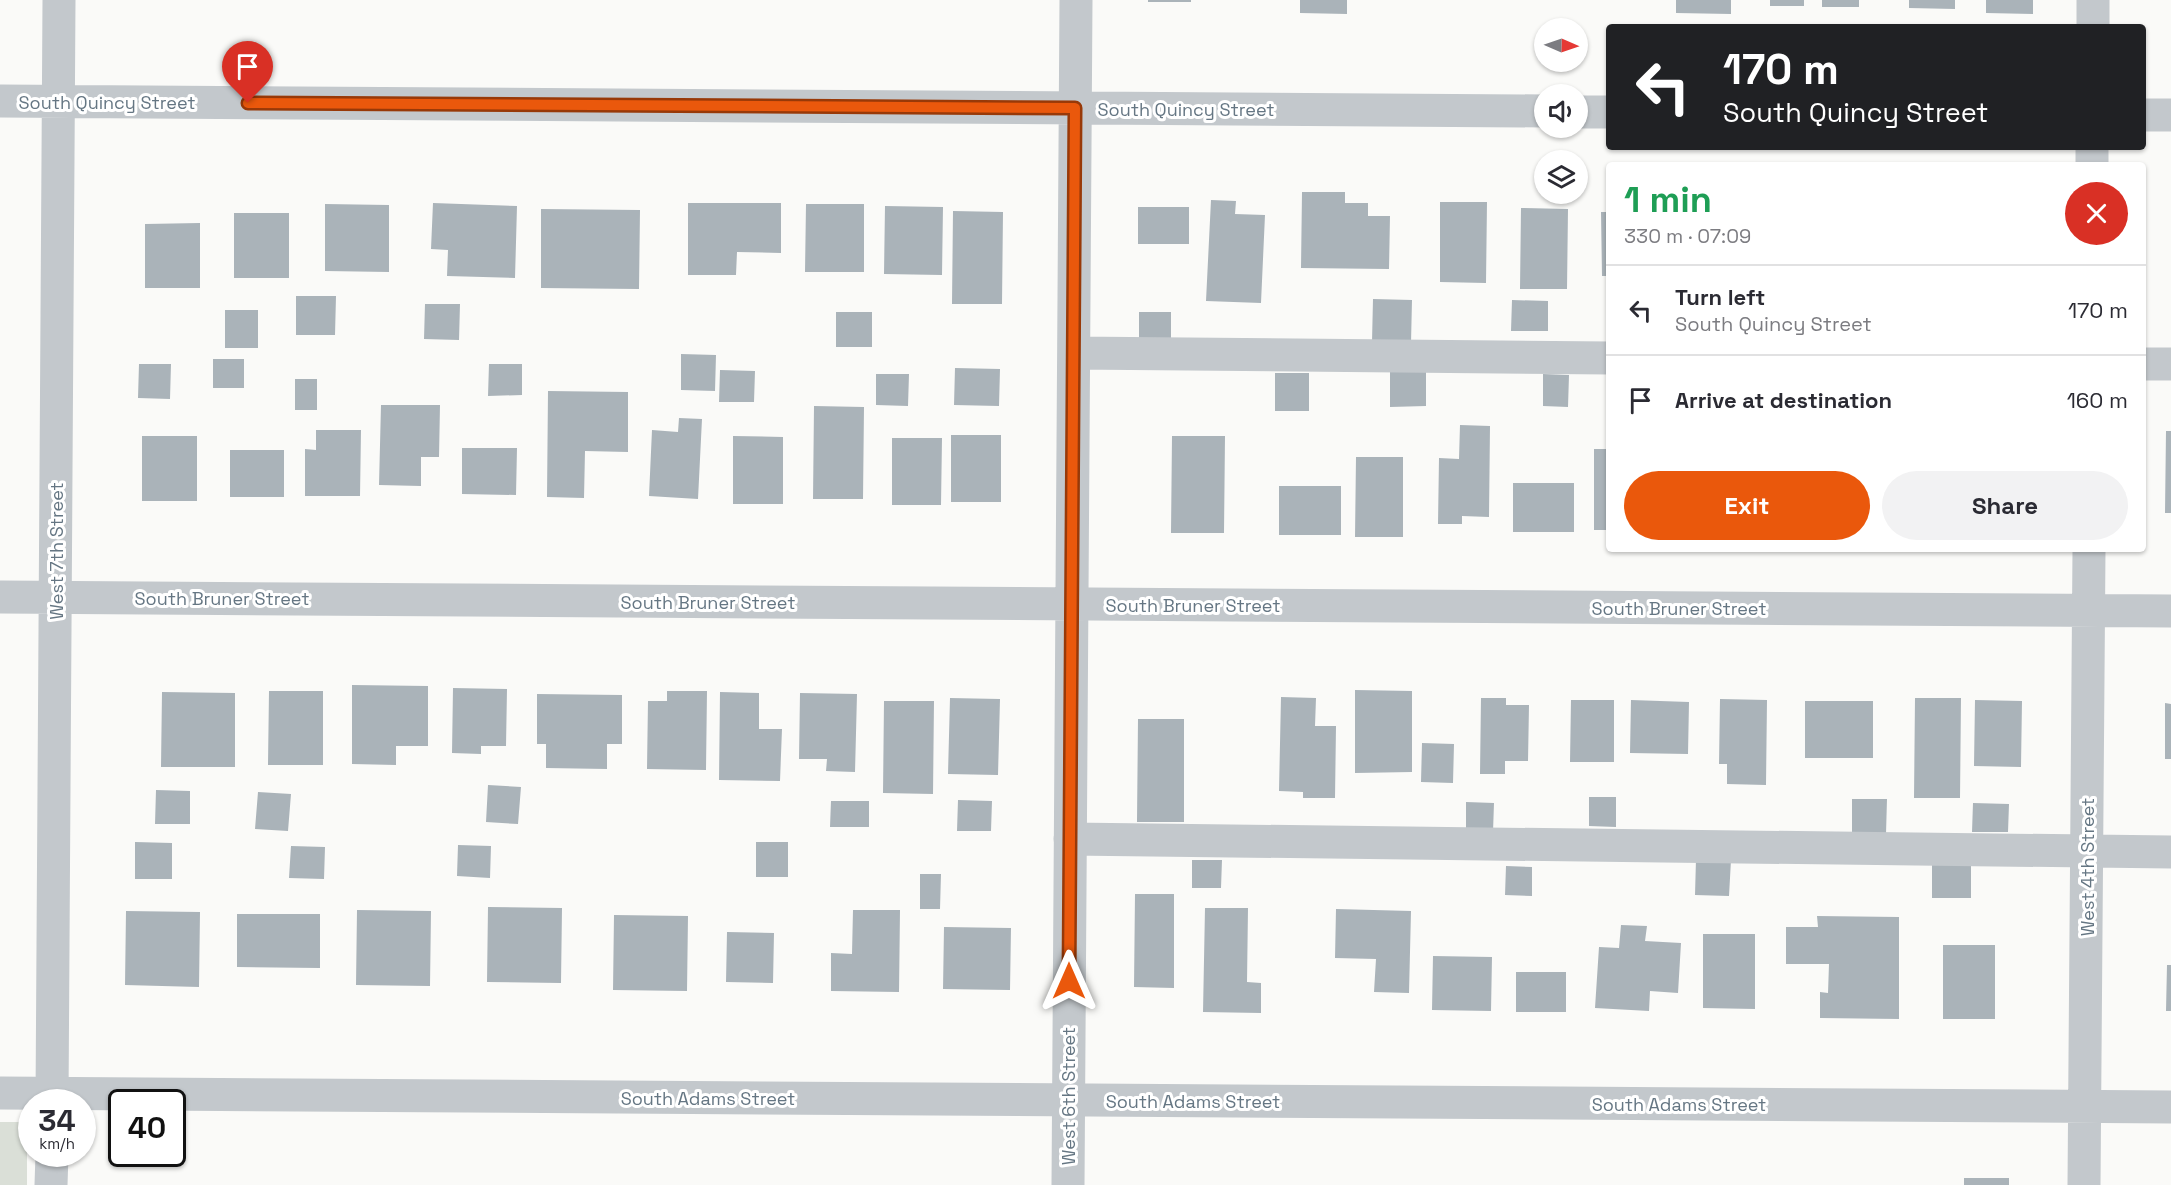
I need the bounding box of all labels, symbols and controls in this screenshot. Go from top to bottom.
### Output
north arrow [1534,18,1588,72]
map controls [1534,18,1588,204]
pin [222,41,273,103]
text: 170 m [1723,43,1839,96]
icon: left [1624,48,1702,126]
icon: arrive [231,50,264,83]
button: sound [1534,84,1588,138]
street label: South Quincy Street [18,91,196,114]
text: South Quincy Street [1723,95,1989,130]
street label: South Quincy Street [1097,98,1275,121]
button: layers [1534,150,1588,204]
text: 1 min [1624,177,1712,223]
button: close [2065,182,2128,245]
text: 330 m · 07:09 [1624,223,1751,249]
text: Turn left [1675,283,1765,311]
icon: left [1624,294,1657,327]
text: 170 m [2068,296,2128,324]
text: South Quincy Street [1675,311,1872,337]
icon: arrive [1624,384,1657,417]
text: Arrive at destination [1675,386,1892,414]
text: 160 m [2067,386,2128,414]
button: Exit [1624,471,1870,540]
button: Share [1882,471,2128,540]
street label: West 7th Street [45,482,68,620]
street label: South Bruner Street [135,587,309,610]
street label: South Bruner Street [621,591,795,614]
street label: South Bruner Street [1106,594,1280,617]
street label: South Bruner Street [1592,597,1766,620]
street label: West 4th Street [2076,798,2099,936]
position arrow [1037,949,1101,1013]
street label: West 6th Street [1057,1027,1080,1165]
street label: South Adams Street [621,1087,795,1110]
speed limit sign: 40 [108,1089,186,1167]
street label: South Adams Street [1106,1090,1280,1113]
street label: South Adams Street [1592,1093,1766,1116]
text: 34 [38,1101,76,1140]
text: km/h [39,1134,75,1153]

